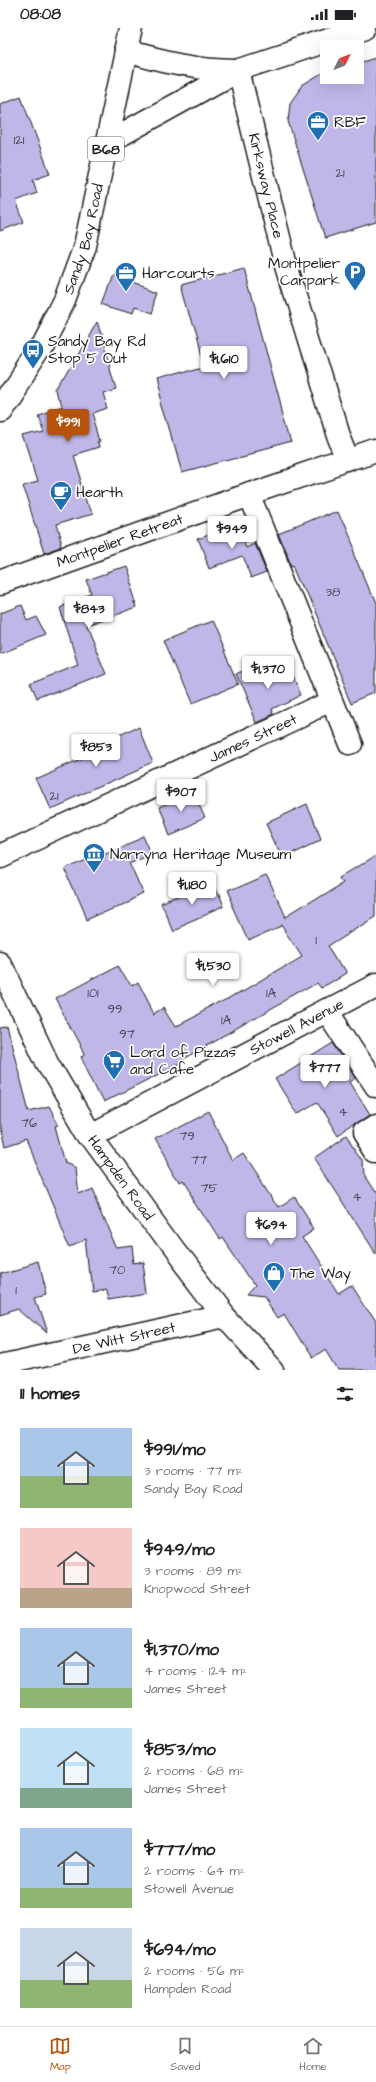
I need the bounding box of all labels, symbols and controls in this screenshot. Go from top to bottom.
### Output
text: 08:08 [20,4,61,25]
north arrow [320,40,364,84]
map controls [320,40,364,84]
office icon: RBF [305,109,331,142]
place label: RBF [334,112,366,133]
house number: 121 [14,131,25,149]
street label: Kirksway Place [243,131,289,240]
road number: B68 [88,137,124,161]
house number: 21 [335,164,345,182]
street label: Sandy Bay Road [58,182,109,297]
place label: Montpelier Carpark [268,253,340,291]
parking icon: Montpelier Carpark [342,259,368,292]
office icon: Harcourts [113,260,139,293]
place label: Harcourts [142,263,215,284]
place label: Sandy Bay Rd Stop 5 Out [48,331,146,369]
bus stop icon: Sandy Bay Rd Stop 5 Out [20,337,46,370]
pin: $1,610 [191,346,257,380]
text: $1,610 [209,350,239,368]
pin: $991 [44,409,92,443]
text: $991 [56,413,80,431]
cafe icon: Hearth [48,479,74,512]
place label: Hearth [76,482,123,503]
street label: Montpelier Retreat [54,508,186,573]
pin: $949 [208,516,256,550]
text: $949 [217,520,247,538]
house number: 38 [325,583,341,601]
pin: $843 [65,596,113,630]
text: $843 [73,600,105,618]
pin: $1,370 [235,656,301,690]
text: $1,370 [251,660,285,678]
street label: James Street [205,709,301,768]
pin: $853 [72,734,120,768]
text: $853 [80,738,112,756]
pin: $907 [157,779,205,813]
text: $907 [166,783,196,801]
house number: 21 [49,787,59,805]
museum icon: Narryna Heritage Museum [81,841,107,874]
place label: Narryna Heritage Museum [110,844,292,866]
pin: $1,180 [159,872,225,906]
text: $1,180 [177,876,207,894]
house number: 1 [315,931,317,949]
pin: $1,530 [180,953,246,987]
text: $1,530 [195,957,231,975]
house number: 101 [87,984,99,1002]
house number: 1A [266,984,277,1002]
street label: Stowell Avenue [246,994,347,1061]
house number: 99 [108,1000,122,1018]
house number: 1A [221,1011,232,1029]
house number: 97 [119,1025,135,1043]
place label: Lord of Pizzas and Cafe [130,1042,236,1080]
supermarket icon: Lord of Pizzas and Cafe [101,1048,127,1081]
pin: $777 [301,1055,349,1089]
text: $777 [309,1059,341,1077]
house number: 4 [339,1103,348,1121]
house number: 76 [21,1114,37,1132]
house number: 79 [179,1127,195,1145]
street label: Hampden Road [83,1131,159,1225]
house number: 77 [191,1151,207,1169]
house number: 75 [200,1179,218,1197]
house number: 4 [353,1188,362,1206]
pin: $694 [247,1212,295,1246]
text: $694 [255,1216,287,1234]
shop icon: The Way [261,1260,287,1293]
house number: 70 [109,1261,125,1279]
place label: The Way [290,1263,351,1285]
house number: 1 [15,1281,17,1299]
street label: De Witt Street [71,1317,178,1360]
text: 11 homes [20,1382,80,1406]
icon: filters [334,1383,356,1405]
text: $991/mo [144,1438,206,1462]
icon: home [52,1444,100,1492]
text: 3 rooms · 77 m² [144,1462,243,1480]
text: Sandy Bay Road [144,1480,243,1498]
text: $949/mo [144,1538,215,1562]
icon: home [52,1544,100,1592]
text: 3 rooms · 89 m² [144,1562,243,1580]
text: Knopwood Street [144,1580,250,1598]
text: $1,370/mo [144,1638,219,1662]
icon: home [52,1644,100,1692]
text: 4 rooms · 124 m² [144,1662,247,1680]
text: James Street [144,1680,226,1698]
text: $853/mo [144,1738,216,1762]
icon: home [52,1744,100,1792]
text: 2 rooms · 68 m² [144,1762,244,1780]
text: James Street [144,1780,226,1798]
text: $777/mo [144,1838,215,1862]
icon: home [52,1844,100,1892]
text: 2 rooms · 64 m² [144,1862,245,1880]
text: Stowell Avenue [144,1880,234,1898]
text: $694/mo [144,1938,216,1962]
icon: home [52,1944,100,1992]
text: 2 rooms · 56 m² [144,1962,245,1980]
text: Hampden Road [144,1980,231,1998]
tab: Map [49,2035,71,2074]
tab: Saved [170,2035,200,2074]
tab: Home [299,2035,327,2074]

